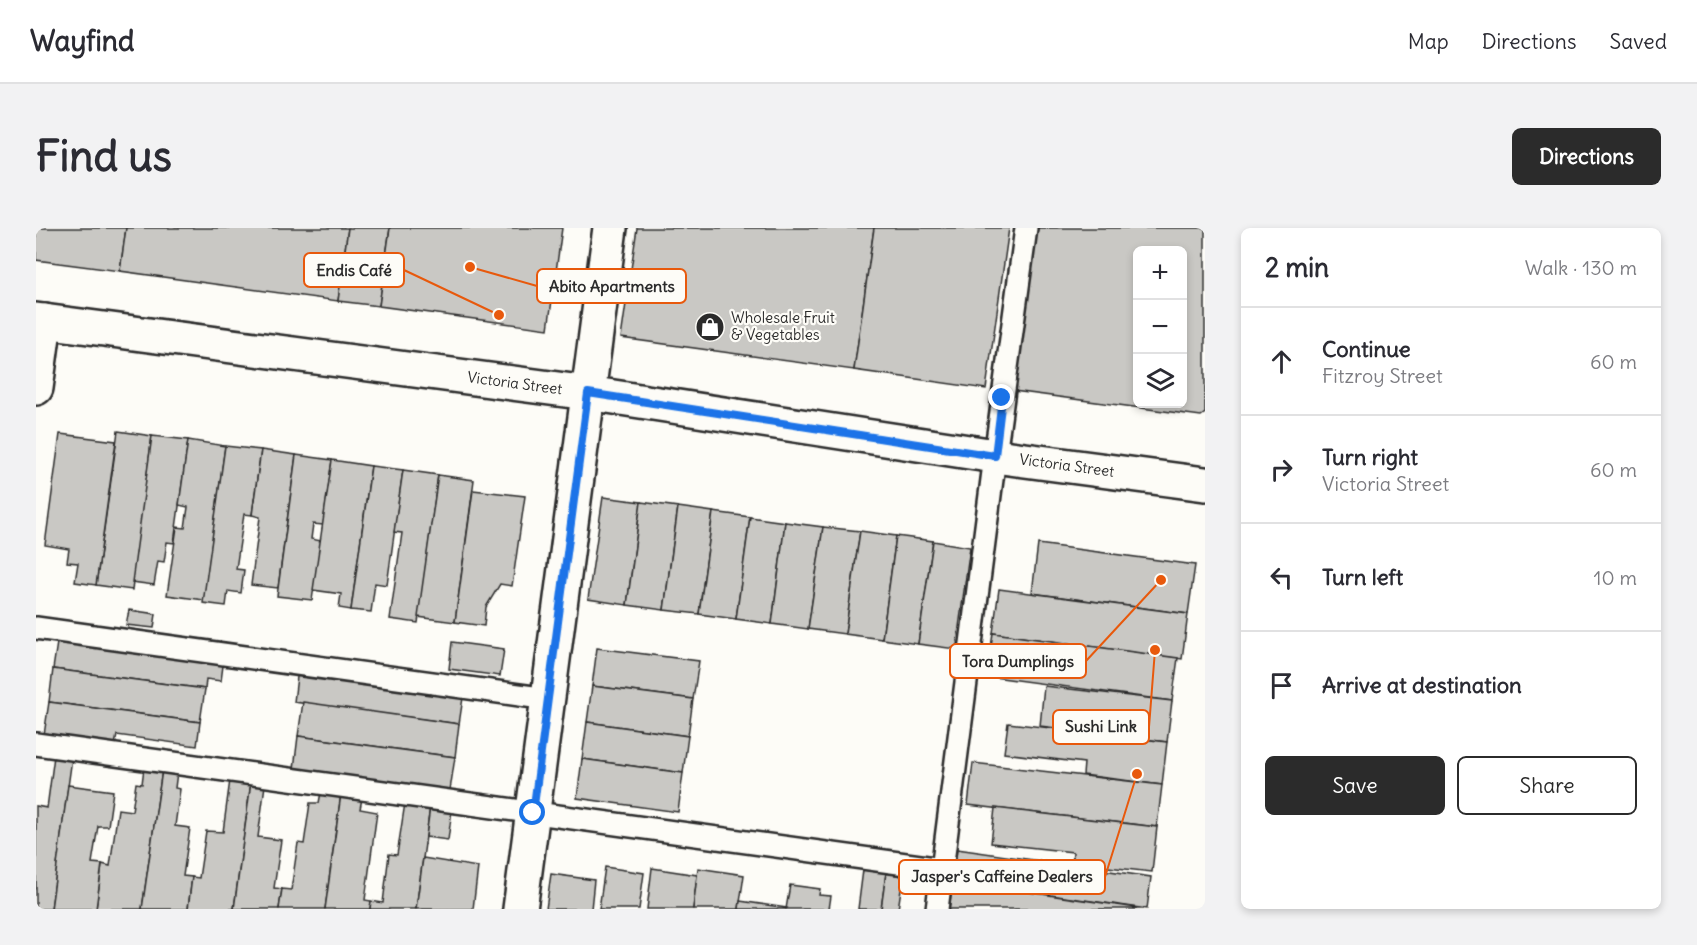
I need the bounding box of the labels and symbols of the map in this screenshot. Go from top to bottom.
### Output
callout: Endis Café [304,253,404,287]
text: Endis Café [316,260,392,280]
callout: Abito Apartments [537,269,686,303]
text: Abito Apartments [549,276,675,297]
place label: Wholesale Fruit & Vegetables [731,308,835,344]
shop icon: Wholesale Fruit & Vegetables [694,311,726,343]
street label: Victoria Street [466,367,564,399]
route end [988,384,1014,410]
street label: Victoria Street [1018,449,1115,481]
callout: Tora Dumplings [950,644,1086,678]
text: Tora Dumplings [962,651,1074,672]
callout: Sushi Link [1053,710,1149,744]
text: Sushi Link [1065,716,1137,736]
route start [519,799,545,825]
callout: Jasper's Caffeine Dealers [899,860,1105,894]
text: Jasper's Caffeine Dealers [911,866,1093,887]

